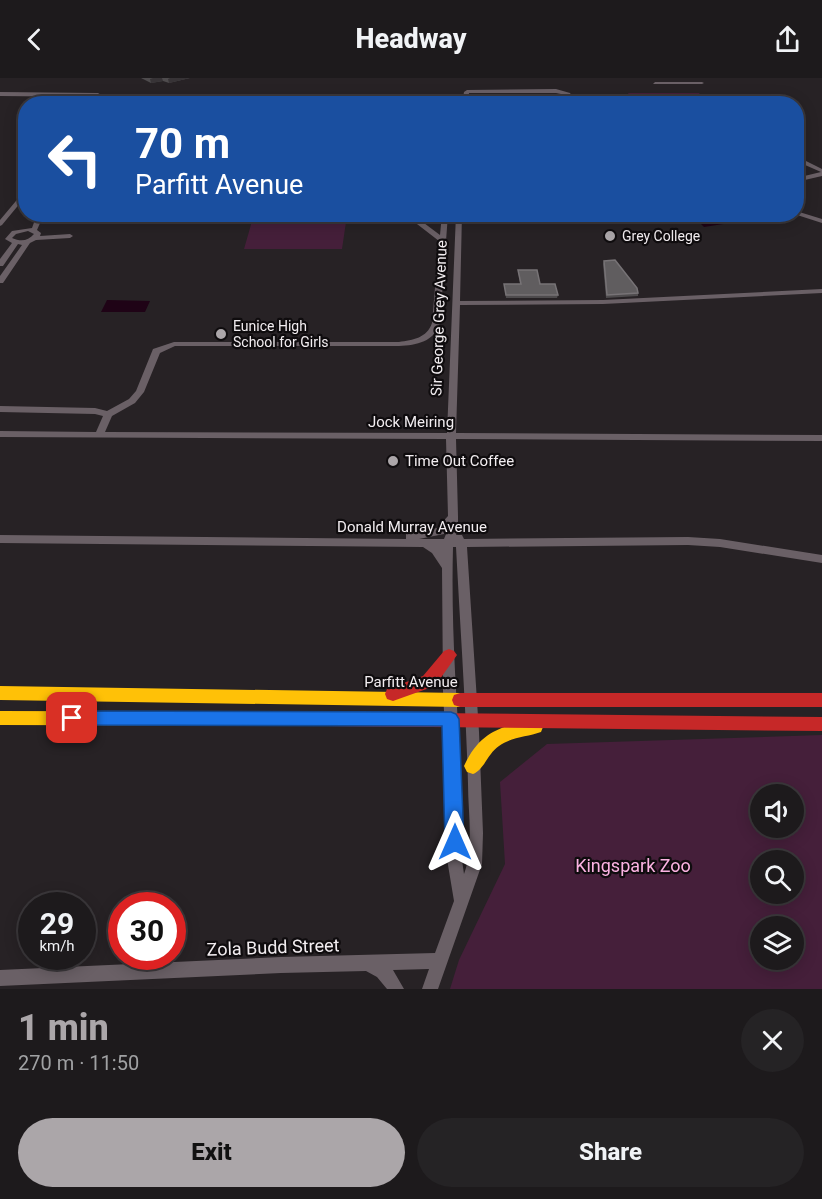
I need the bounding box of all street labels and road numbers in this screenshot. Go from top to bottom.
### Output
street label: Sir George Grey Avenue [427,240,451,396]
street label: Jock Meiring [368,413,454,431]
street label: Donald Murray Avenue [337,518,487,536]
street label: Parfitt Avenue [364,673,458,691]
street label: Zola Budd Street [206,934,340,960]

